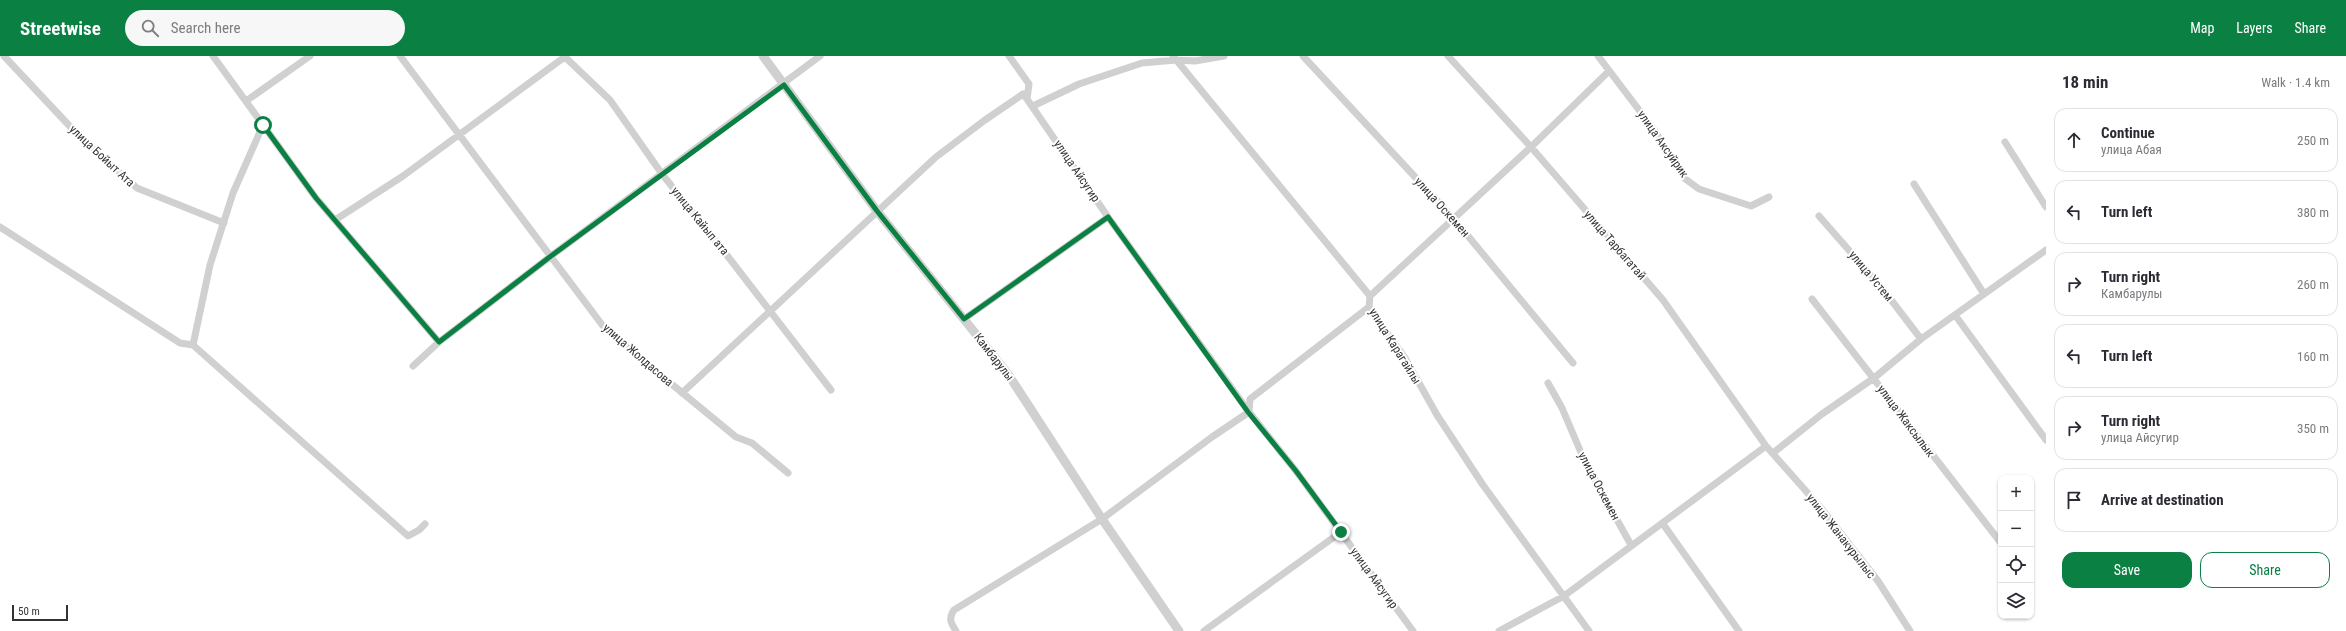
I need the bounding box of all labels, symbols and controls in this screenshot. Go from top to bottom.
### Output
search box [125,10,405,46]
text: Streetwise [20,17,101,40]
icon: search [139,17,161,39]
text: Search here [171,19,241,37]
text: Map [2190,20,2214,36]
text: Layers [2236,20,2273,36]
text: Share [2295,20,2326,36]
text: 18 min [2062,72,2108,92]
text: Walk · 1.4 km [2261,75,2330,90]
street label: улица Аксуйрик [1635,108,1691,180]
route start [254,116,272,134]
street label: улица Бойыт Ата [67,122,138,190]
text: Continue [2101,124,2155,142]
icon: ahead [2063,129,2085,151]
text: 250 m [2297,133,2329,148]
street label: улица Айсугир [1051,137,1103,205]
text: улица Абая [2101,142,2162,157]
street label: улица Оскемен [1412,174,1472,240]
street label: улица Кайып ата [668,184,732,258]
icon: left [2063,201,2085,223]
text: Turn left [2101,203,2152,221]
text: 380 m [2297,205,2329,220]
street label: улица Тарбагатай [1581,207,1649,283]
street label: улица Устем [1846,248,1896,304]
text: Turn right [2101,268,2160,286]
icon: right [2063,273,2085,295]
text: 260 m [2297,277,2329,292]
text: Камбарулы [2101,286,2162,301]
street label: улица Карагайлы [1366,306,1424,386]
street label: улица Жолдасова [600,321,676,390]
street label: Камбарулы [971,330,1017,384]
icon: left [2063,345,2085,367]
text: Turn left [2101,347,2152,365]
text: 160 m [2297,349,2329,364]
street label: улица Жаксылык [1874,382,1938,460]
text: Turn right [2101,412,2160,430]
icon: right [2063,417,2085,439]
text: 350 m [2297,421,2329,436]
text: улица Айсугир [2101,430,2179,445]
street label: улица Оскемен [1575,449,1623,523]
map controls [1998,475,2034,619]
button: + [1998,475,2034,511]
icon: arrive [2063,489,2085,511]
street label: улица Жанакурылыс [1804,491,1879,581]
text: Arrive at destination [2101,491,2224,509]
button: − [1998,511,2034,547]
route end [1332,523,1350,541]
street label: улица Айсугир [1347,545,1401,611]
button: locate [1998,547,2034,583]
button: Save [2062,552,2192,588]
button: Share [2200,552,2330,588]
button: layers [1998,583,2034,619]
scale bar [12,603,68,622]
text: 50 m [18,605,40,618]

